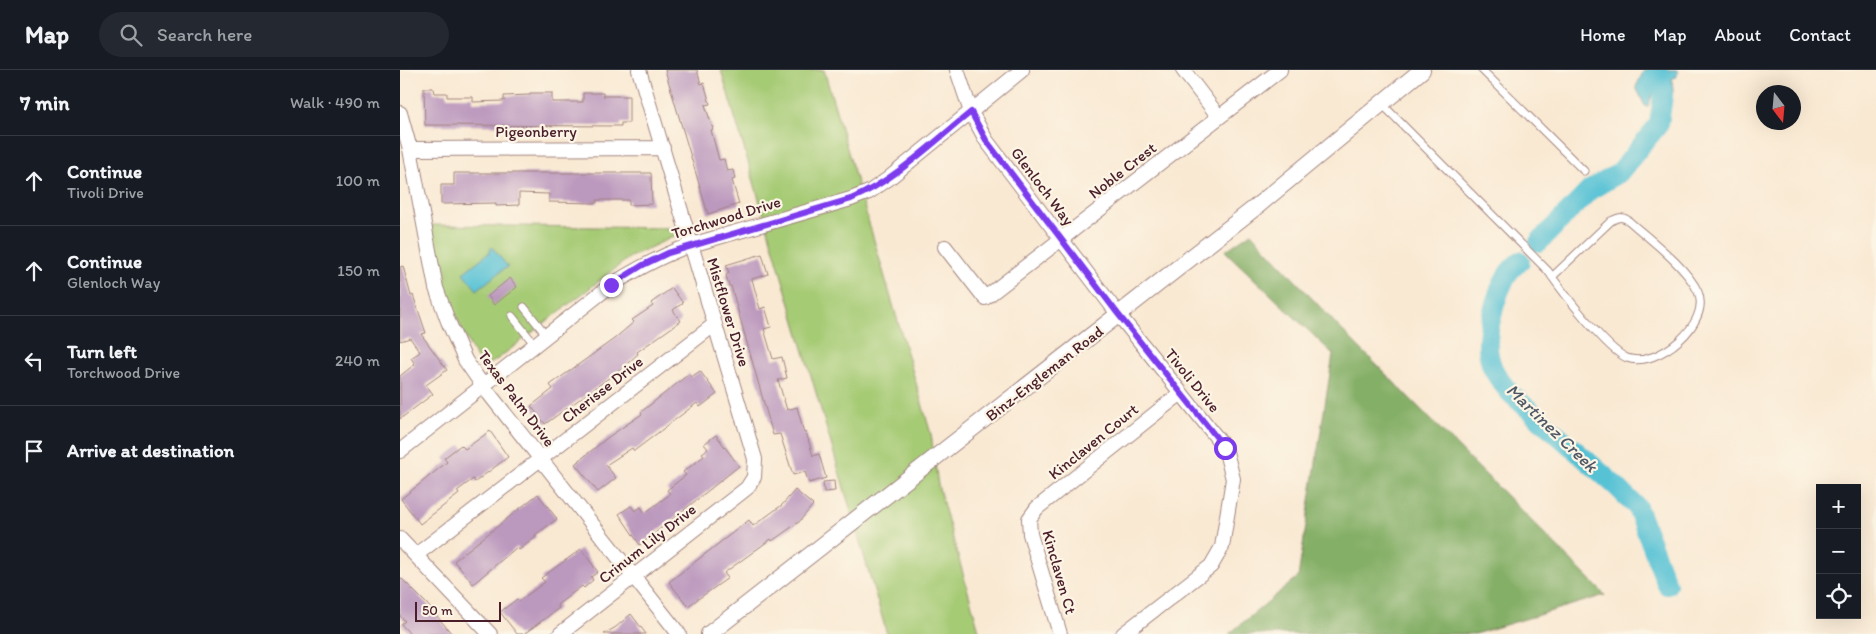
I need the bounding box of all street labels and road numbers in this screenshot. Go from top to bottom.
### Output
street label: Pigeonberry [495,122,577,141]
street label: Noble Crest [1085,138,1160,203]
street label: Glenloch Way [1007,143,1078,230]
street label: Torchwood Drive [669,192,783,243]
street label: Mistflower Drive [703,255,754,369]
street label: Binz-Engleman Road [982,321,1107,425]
street label: Tivoli Drive [1161,344,1224,416]
street label: Texas Palm Drive [474,346,559,450]
street label: Cherisse Drive [558,352,647,427]
street label: Kinclaven Court [1045,399,1142,483]
street label: Crinum Lily Drive [595,499,700,587]
street label: Kinclaven Ct [1038,528,1081,616]

